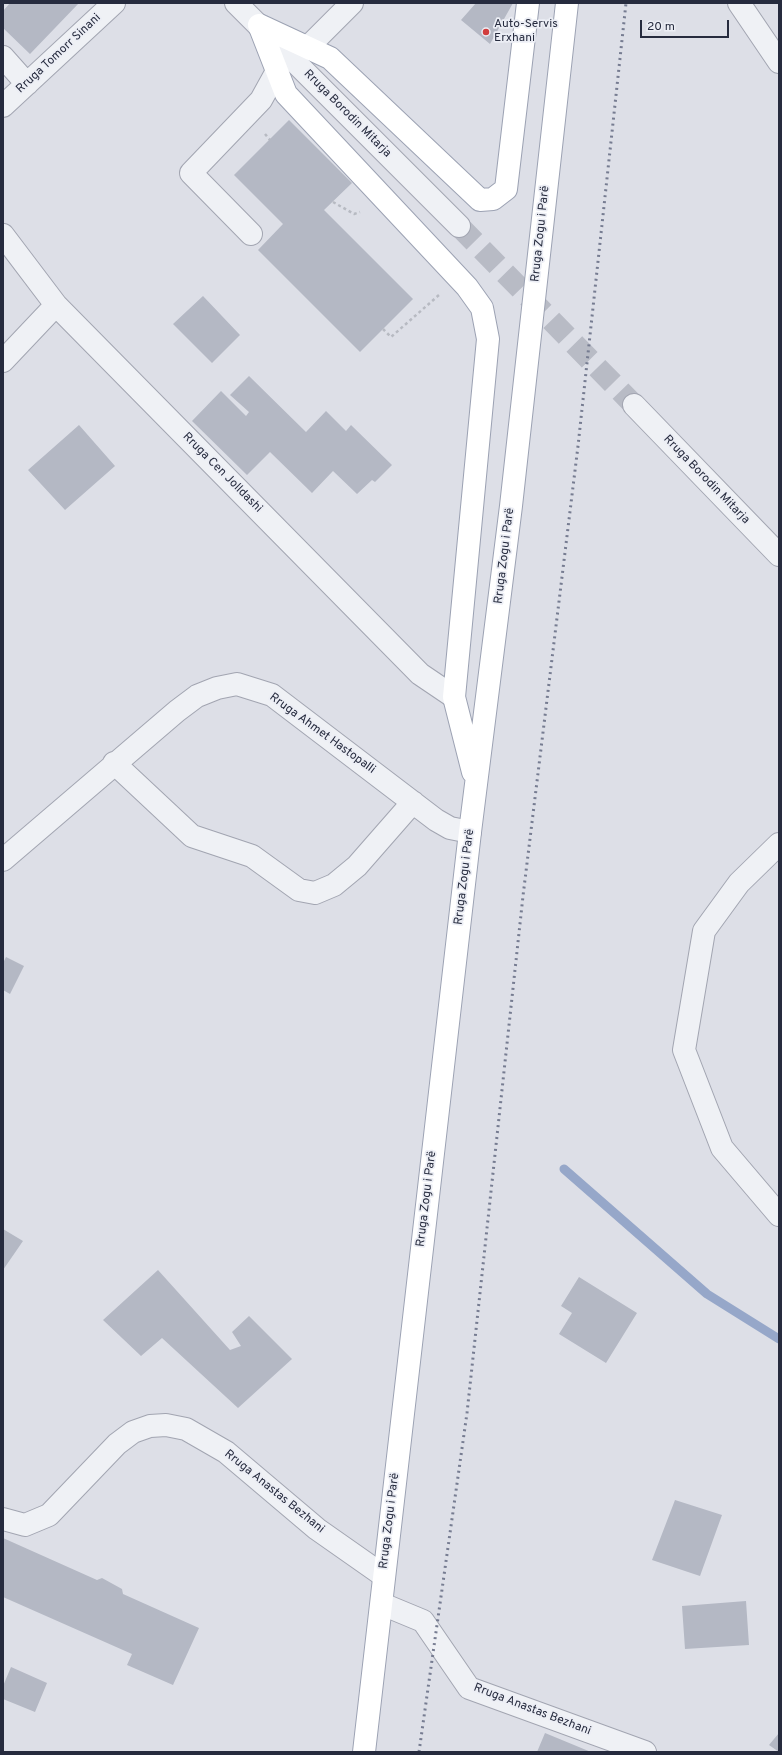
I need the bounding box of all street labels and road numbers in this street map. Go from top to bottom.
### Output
street label: Rruga Tomorr Sinani [14,11,104,97]
street label: Rruga Borodin Mitarja [300,67,394,161]
street label: Rruga Zogu i Parë [529,185,553,283]
street label: Rruga Cen Jolldashi [179,430,265,516]
street label: Rruga Borodin Mitarja [660,433,752,527]
street label: Rruga Zogu i Parë [492,507,518,605]
street label: Rruga Ahmet Hastopalli [266,691,378,777]
street label: Rruga Zogu i Parë [452,828,478,926]
street label: Rruga Zogu i Parë [414,1150,440,1248]
street label: Rruga Anastas Bezhani [221,1447,327,1537]
street label: Rruga Zogu i Parë [377,1472,403,1570]
street label: Rruga Anastas Bezhani [471,1681,593,1739]

